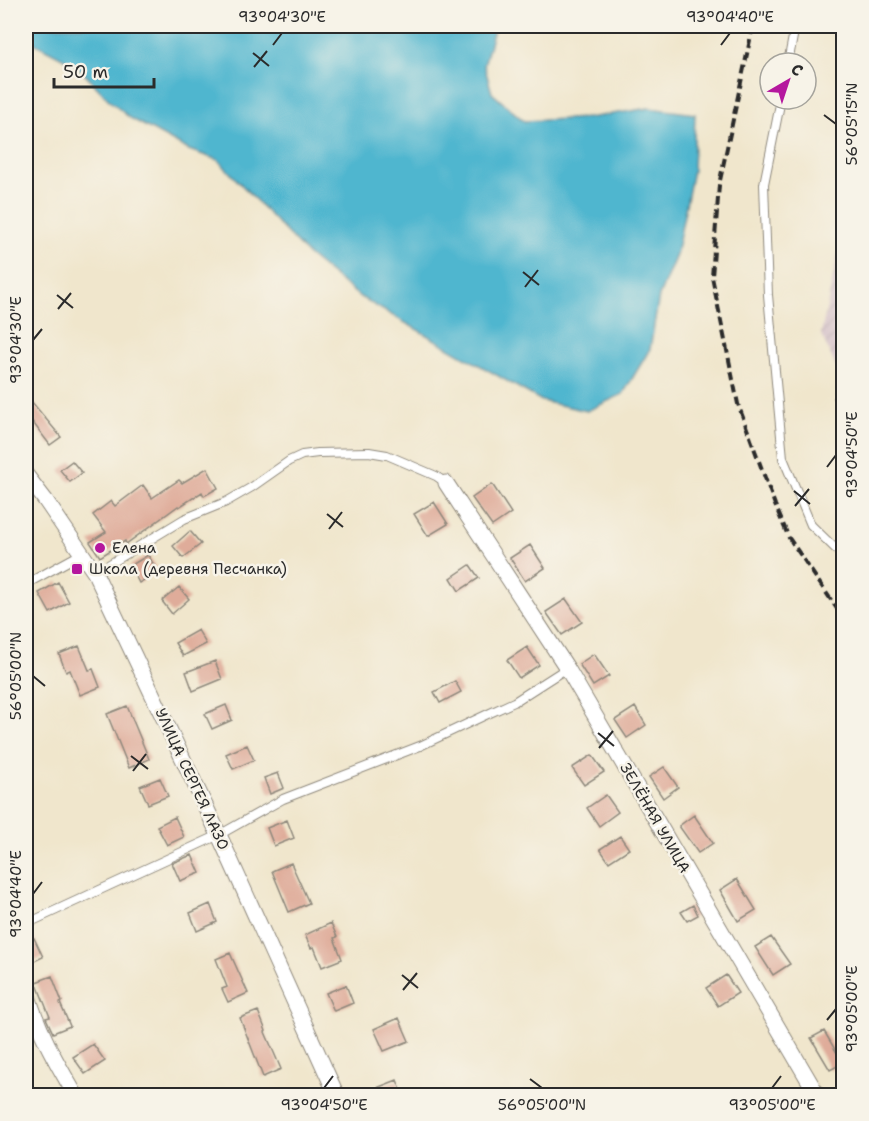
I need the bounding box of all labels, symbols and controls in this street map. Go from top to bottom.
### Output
text: 93°04'30"E [238,7,326,27]
text: 93°04'40"E [686,7,774,27]
scale bar [54,51,154,89]
north arrow [758,51,818,111]
text: С [787,58,808,81]
text: 50 m [63,60,108,84]
text: 56°05'15"N [842,83,862,165]
text: 93°04'30"E [6,296,26,384]
text: 93°04'50"E [842,411,862,499]
place label: Елена [112,538,157,558]
marker: Елена [93,541,107,555]
place label: Школа (деревня Песчанка) [89,559,287,579]
marker: Школа (деревня Песчанка) [70,562,84,576]
text: 56°05'00"N [6,632,26,720]
street label: УЛИЦА СЕРГЕЯ ЛАЗО [150,705,234,853]
street label: ЗЕЛЁНАЯ УЛИЦА [615,759,695,877]
text: 93°04'40"E [6,850,26,938]
text: 93°05'00"E [842,965,862,1053]
text: 93°04'50"E [280,1095,368,1115]
text: 56°05'00"N [498,1095,586,1115]
text: 93°05'00"E [728,1095,816,1115]

